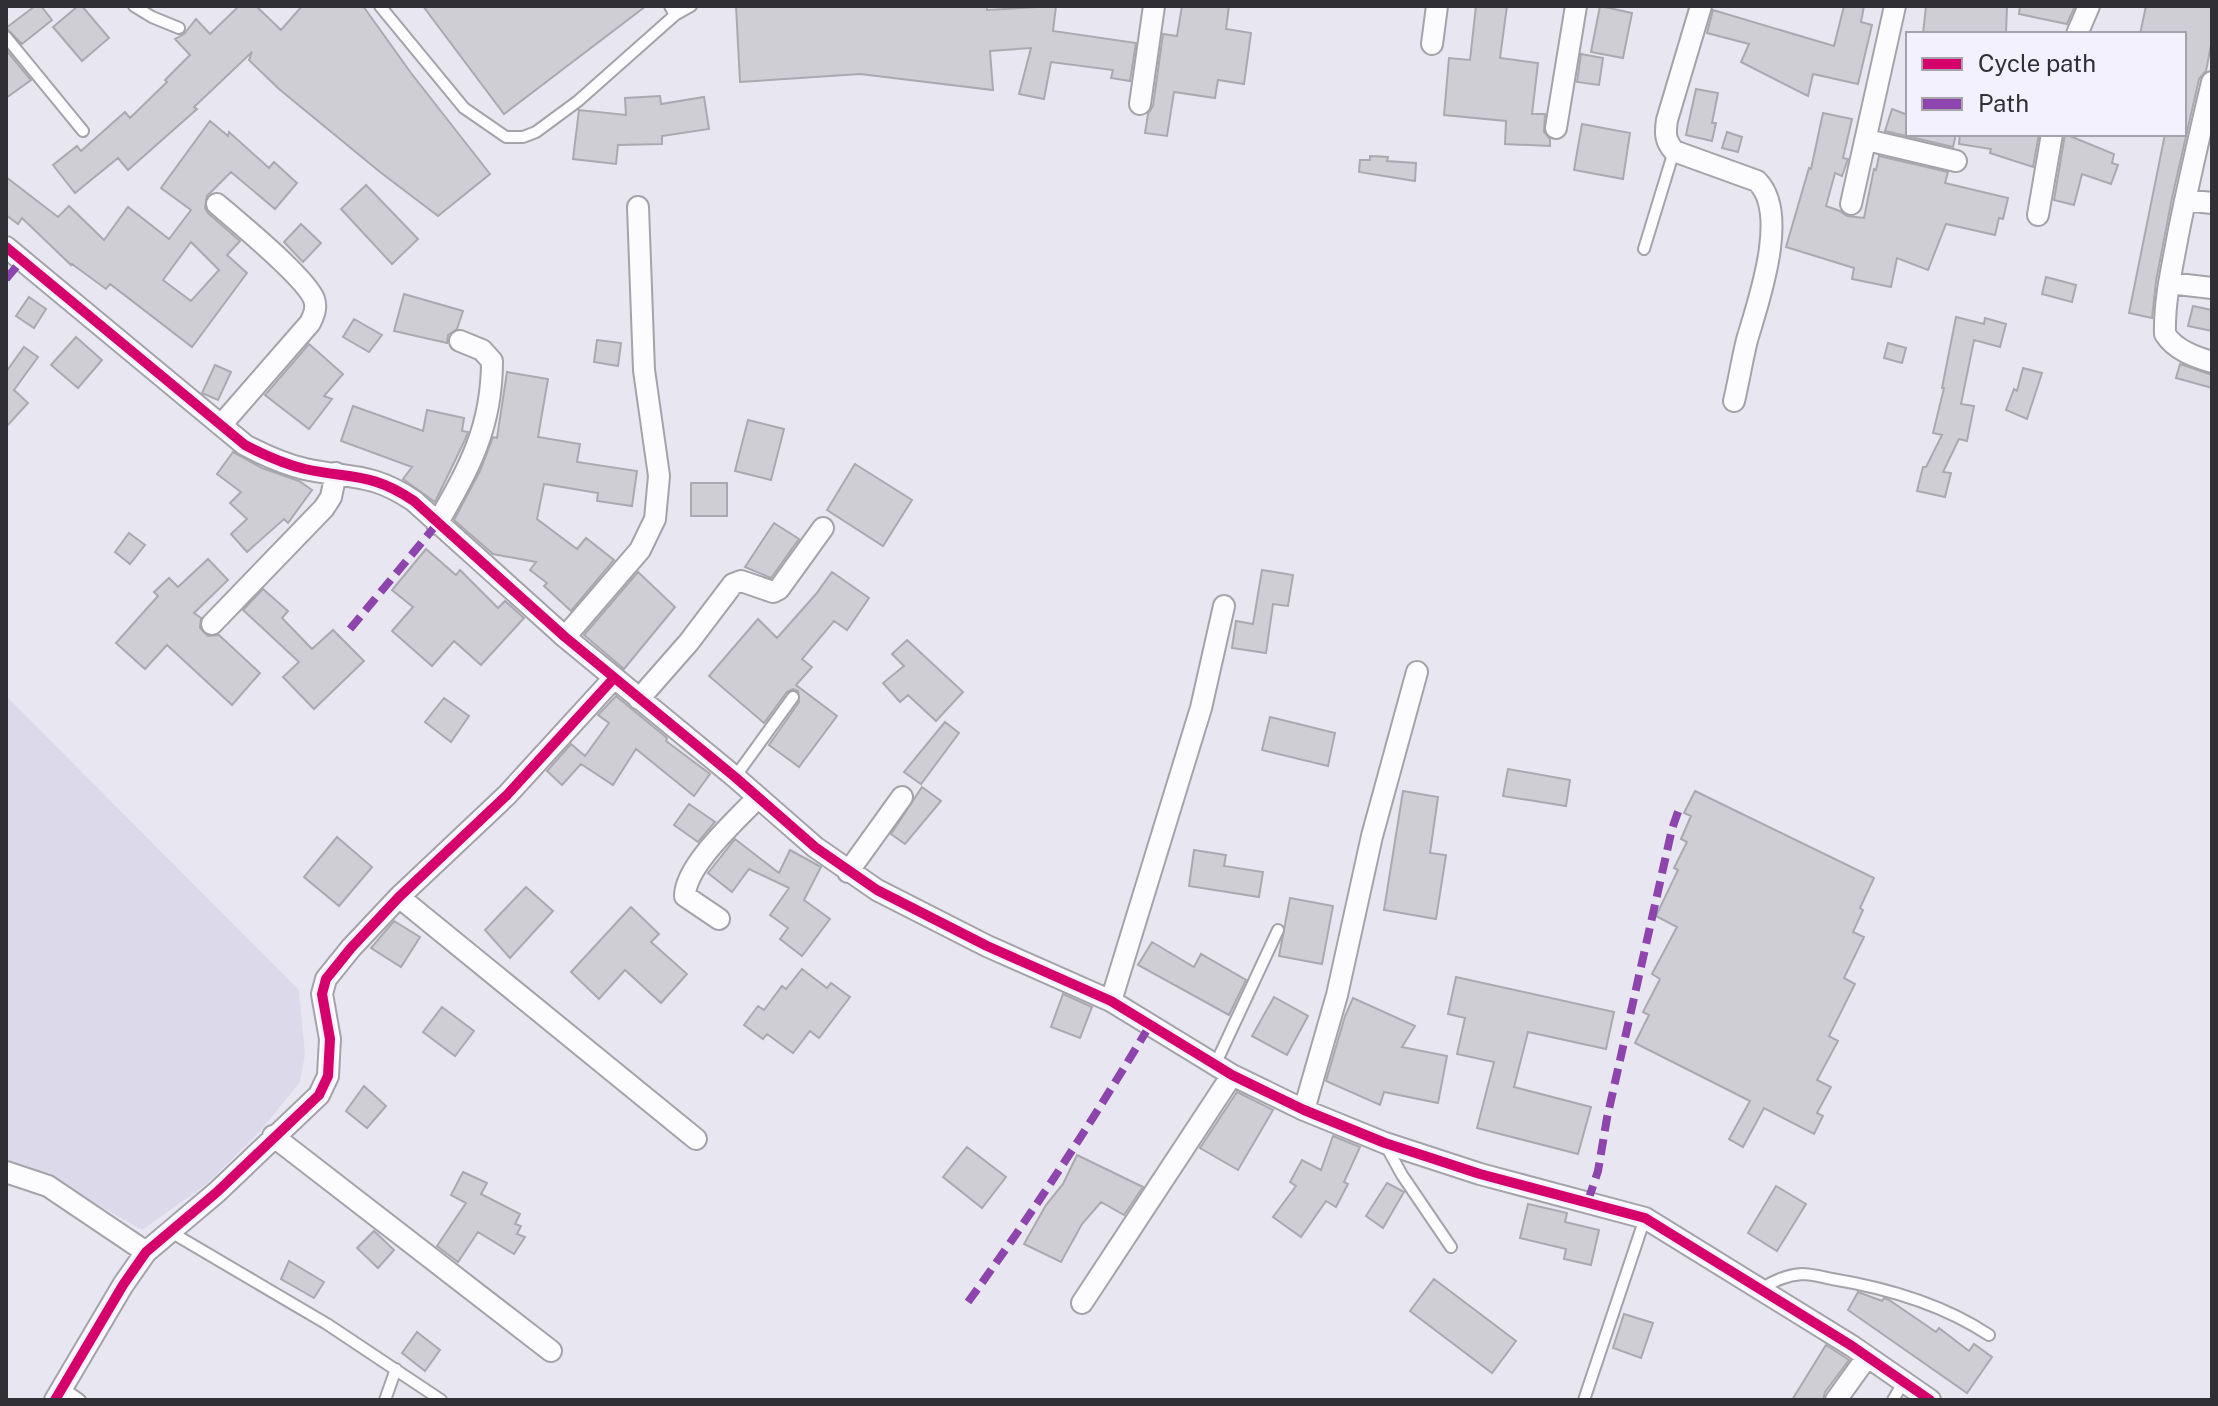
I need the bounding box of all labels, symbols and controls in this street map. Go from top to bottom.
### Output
legend [1906,32,2186,136]
text: Cycle path [1978,49,2096,77]
text: Path [1978,89,2029,117]

